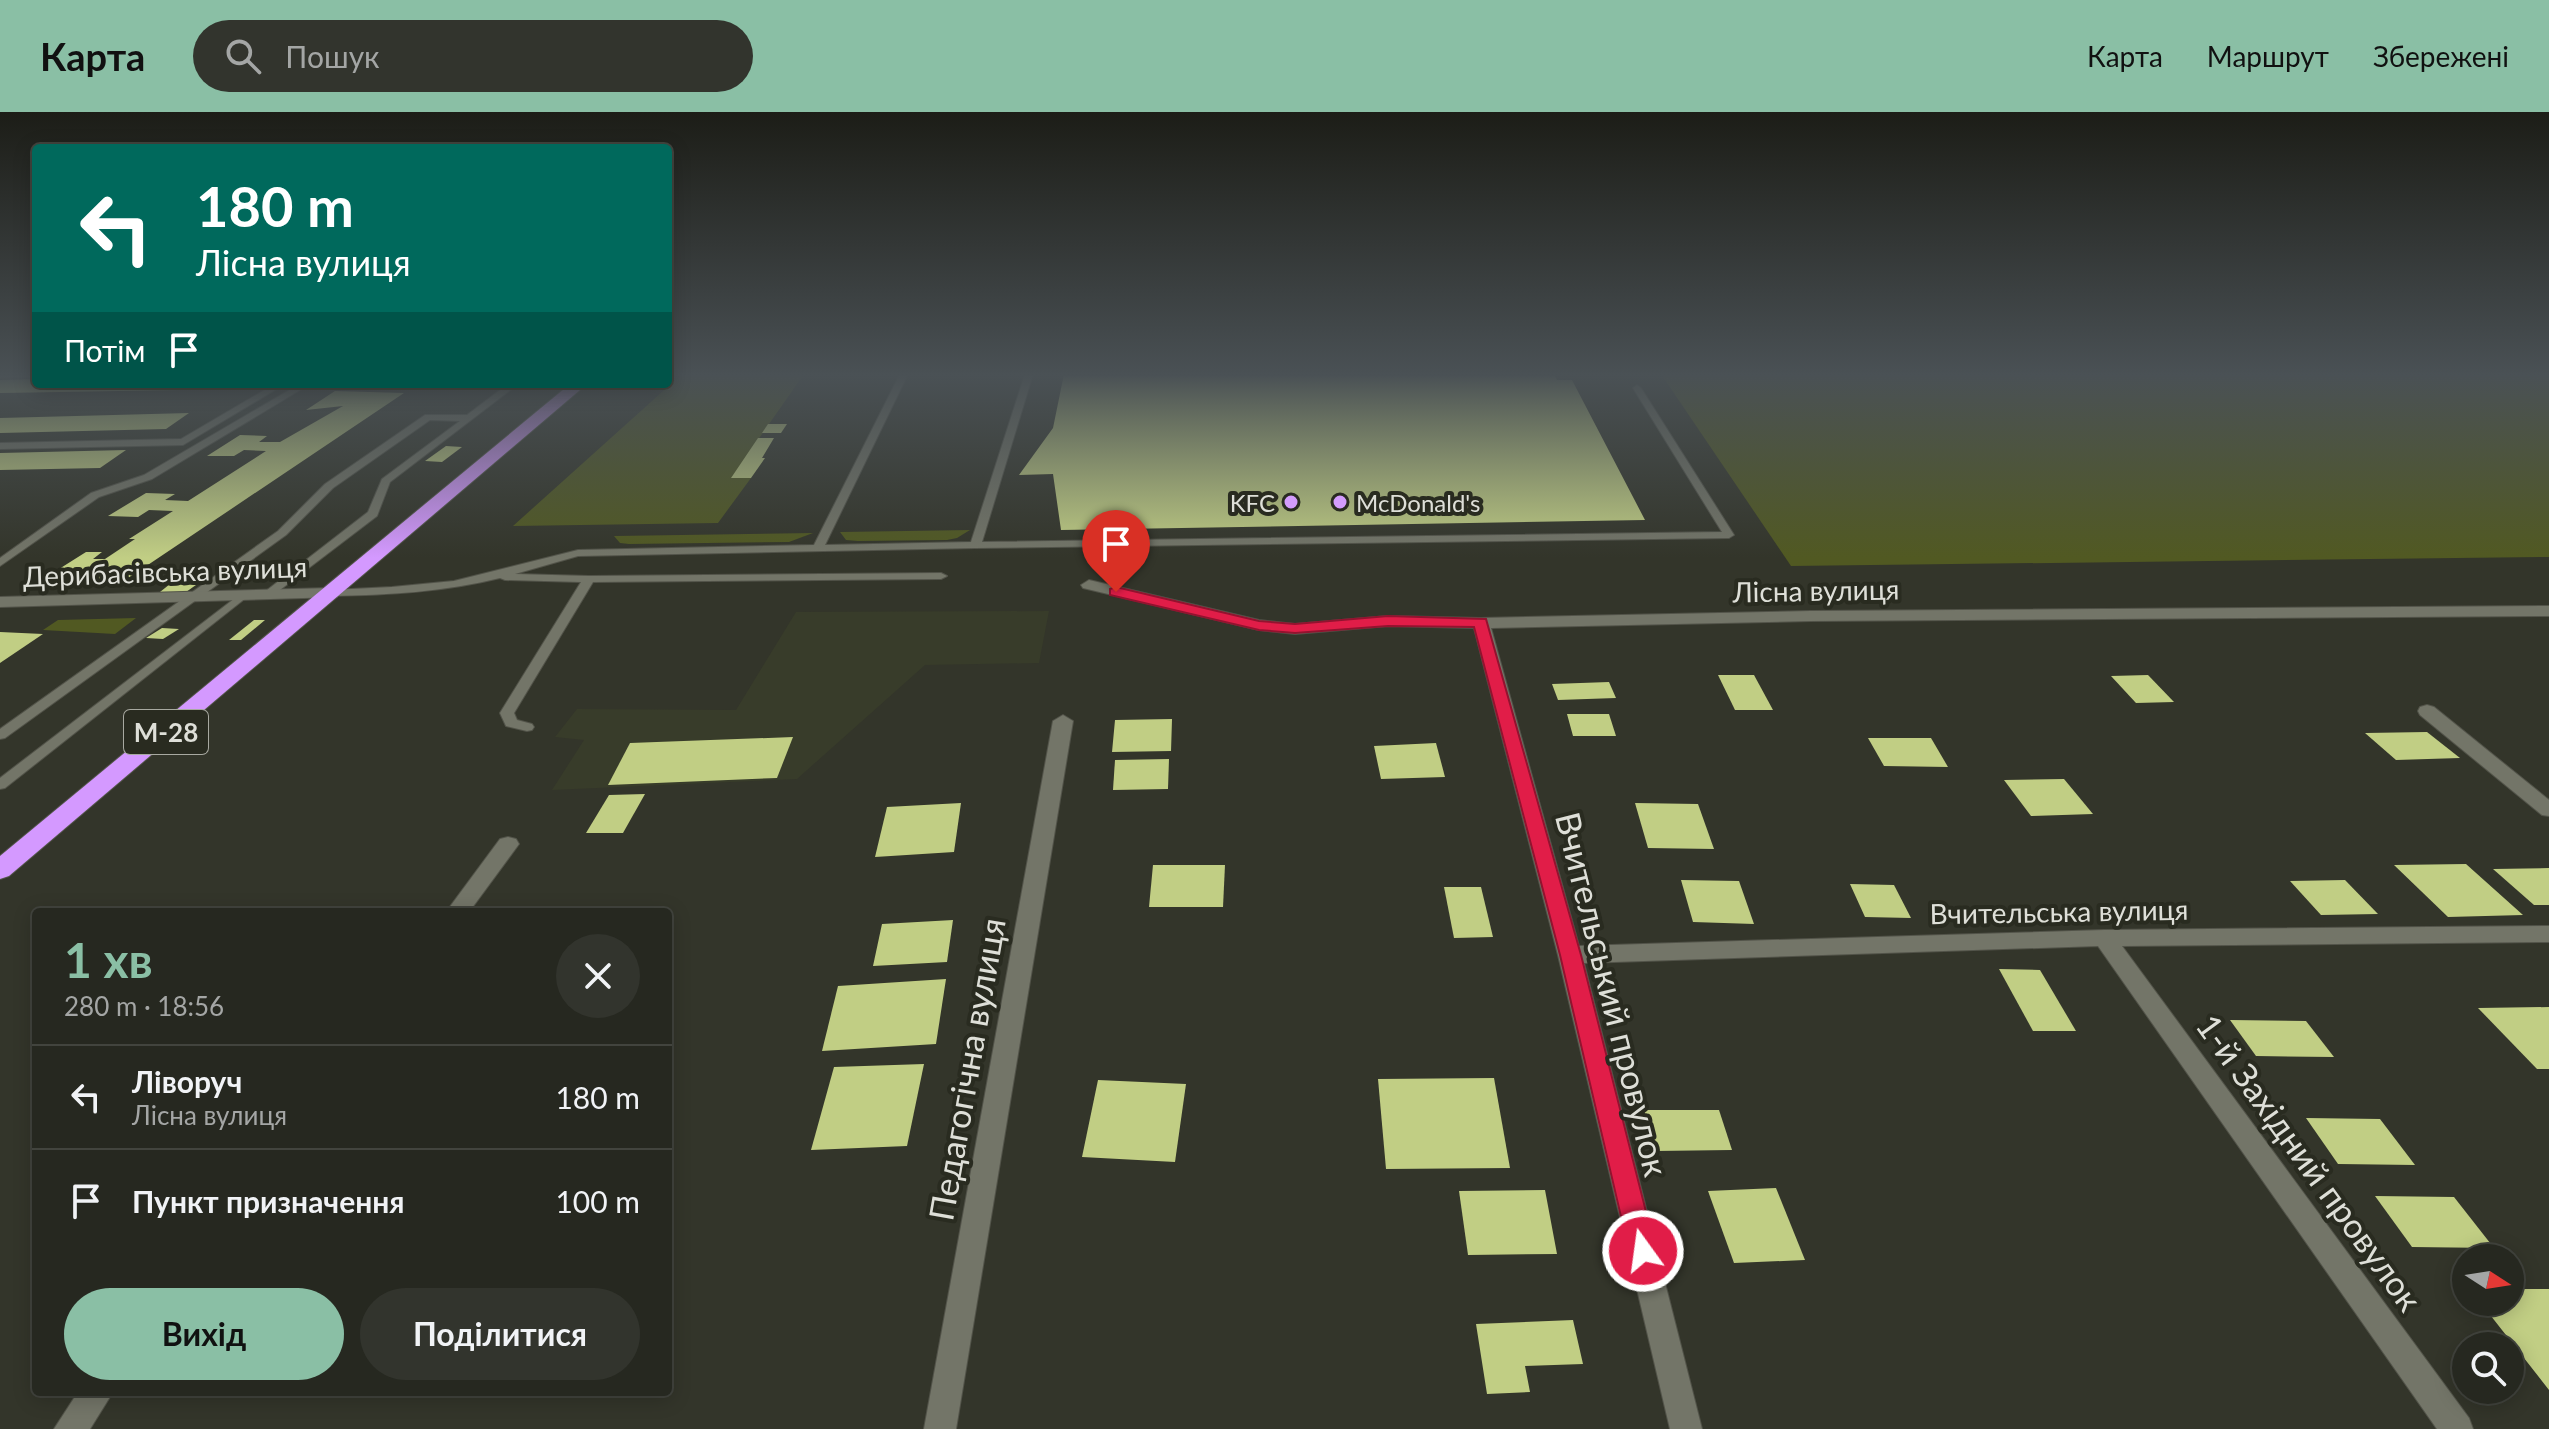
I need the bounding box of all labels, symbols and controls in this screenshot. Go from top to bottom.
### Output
search box [193,20,753,92]
text: Карта [40,33,145,79]
icon: search [221,34,265,78]
text: Пошук [285,38,380,74]
text: Карта [2087,39,2163,73]
text: Маршрут [2207,39,2329,73]
text: Збережені [2373,39,2509,73]
text: 180 m [196,172,354,239]
icon: left [64,176,168,280]
text: Лісна вулиця [196,240,411,284]
icon: arrive [162,328,206,372]
text: Потім [64,332,146,368]
place label: KFC [1230,488,1275,517]
place label: McDonald's [1356,488,1480,517]
marker: KFC [1282,493,1300,511]
marker: McDonald's [1331,493,1349,511]
pin [1082,510,1150,592]
icon: arrive [1094,522,1138,566]
street label: Дерибасівська вулиця [22,549,308,593]
street label: Лісна вулиця [1731,572,1900,608]
road number: М-28 [124,710,208,754]
street label: Вчительський провулок [1548,808,1678,1181]
street label: Вчительська вулиця [1929,892,2189,930]
street label: Педагогічна вулиця [919,915,1013,1223]
text: 1 хв [64,931,153,988]
button: close [556,934,640,1018]
text: 280 m · 18:56 [64,990,224,1022]
street label: 1-й Західний провулок [2189,1006,2432,1319]
text: Ліворуч [132,1063,242,1099]
icon: left [64,1075,108,1119]
text: 180 m [555,1079,640,1115]
text: Лісна вулиця [132,1099,287,1131]
icon: arrive [64,1179,108,1223]
text: Пункт призначення [132,1183,405,1219]
text: 100 m [555,1183,640,1219]
position arrow [1601,1209,1685,1293]
north arrow [2452,1244,2524,1316]
map controls [2452,1244,2524,1404]
button: Вихід [64,1288,344,1380]
button: Поділитися [360,1288,640,1380]
button: search [2452,1332,2524,1404]

